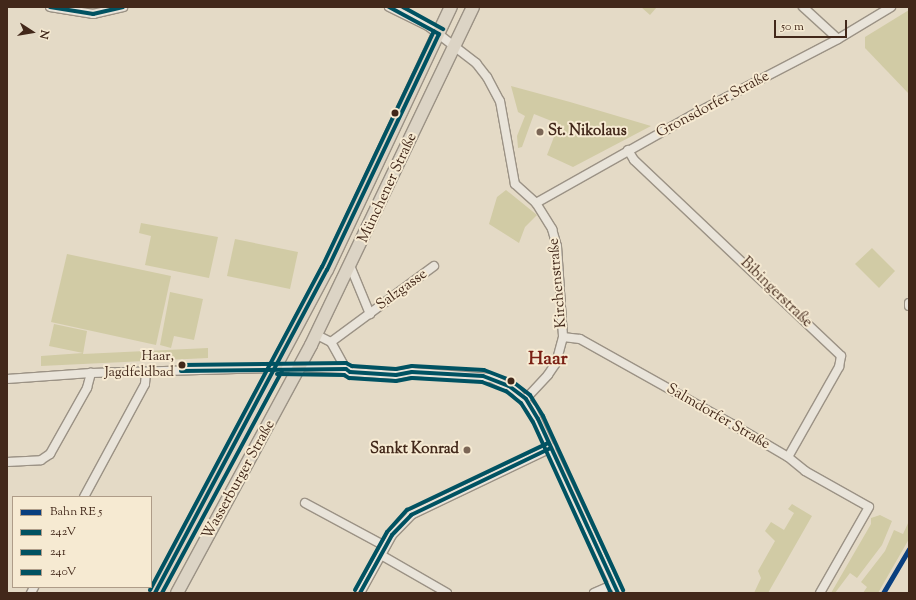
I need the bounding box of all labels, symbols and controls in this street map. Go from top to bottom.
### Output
north arrow [12,12,52,52]
scale bar [776,12,849,38]
text: 50 m [781,18,804,36]
text: N [35,29,52,40]
street label: Gronsdorfer Straße [654,68,772,142]
unlabelled marker [390,108,400,118]
place label: St. Nikolaus [548,123,627,141]
marker: St. Nikolaus [535,127,545,137]
street label: Münchener Straße [355,130,421,246]
street label: Kirchenstraße [545,237,571,329]
street label: Bibingerstraße [736,254,816,332]
street label: Salzgasse [373,265,431,315]
place label: Haar, Jagdfeldbad [104,349,174,382]
district label: Haar [528,349,568,371]
marker: Haar, Jagdfeldbad [177,360,187,370]
unlabelled marker [506,376,516,386]
street label: Salmdorfer Straße [663,380,773,454]
street label: Wasserburger Straße [199,417,279,543]
place label: Sankt Konrad [370,441,459,459]
marker: Sankt Konrad [462,445,472,455]
legend [12,496,152,588]
text: Bahn RE 5 [50,503,102,521]
text: 242V [50,523,76,541]
text: 241 [50,543,66,561]
text: 240V [50,563,76,581]

